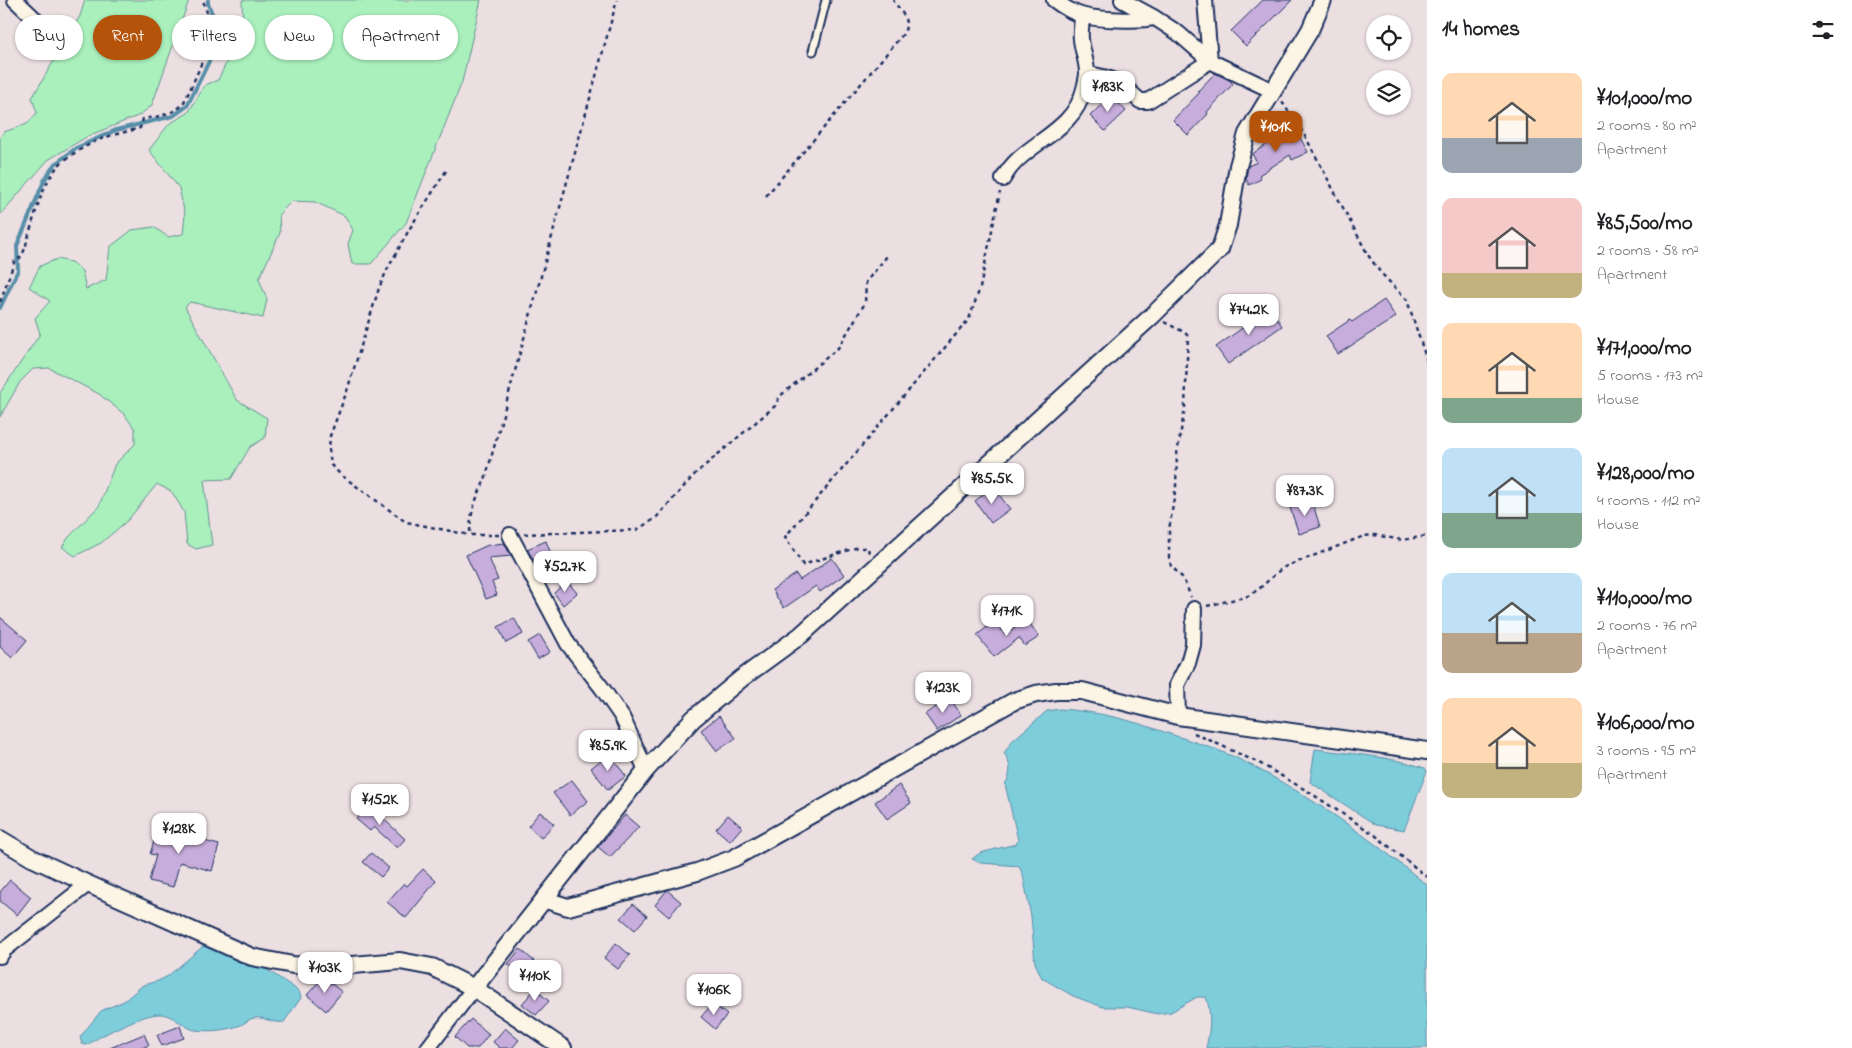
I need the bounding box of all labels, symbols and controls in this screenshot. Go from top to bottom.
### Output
chip: Buy [15,15,83,60]
chip: Rent [93,15,162,60]
chip: Filters [172,15,255,60]
chip: New [265,15,333,60]
chip: Apartment [343,15,458,60]
map controls [1366,15,1411,115]
button: locate [1366,15,1411,60]
text: 14 homes [1442,15,1520,45]
icon: filters [1809,16,1837,44]
pin: ¥183K [1073,70,1143,113]
button: layers [1366,70,1411,115]
text: ¥183K [1092,75,1124,99]
text: ¥101,000/mo [1597,84,1692,114]
icon: home [1482,93,1542,153]
pin: ¥101K [1241,110,1311,153]
text: 2 rooms · 80 m² [1597,114,1697,138]
text: ¥101K [1260,115,1292,139]
text: Apartment [1597,138,1667,162]
text: ¥85,500/mo [1597,209,1693,239]
icon: home [1482,218,1542,278]
text: 2 rooms · 58 m² [1597,239,1699,263]
text: Apartment [1597,263,1667,287]
pin: ¥74.2K [1208,294,1290,336]
text: ¥74.2K [1230,298,1268,322]
text: ¥171,000/mo [1597,334,1692,364]
icon: home [1482,343,1542,403]
text: 5 rooms · 173 m² [1597,364,1703,388]
text: House [1597,388,1639,412]
text: ¥128,000/mo [1597,459,1695,489]
pin: ¥85.5K [951,462,1033,505]
text: ¥85.5K [971,467,1013,491]
icon: home [1482,468,1542,528]
pin: ¥87.3K [1264,474,1346,517]
text: ¥87.3K [1287,479,1323,503]
text: 4 rooms · 112 m² [1597,489,1700,513]
text: House [1597,513,1639,537]
pin: ¥52.7K [524,550,606,593]
text: ¥52.7K [545,555,585,579]
text: ¥110,000/mo [1597,584,1692,614]
icon: home [1482,593,1542,653]
pin: ¥171K [972,594,1042,637]
text: ¥171K [992,599,1022,623]
text: 2 rooms · 76 m² [1597,614,1697,638]
text: Apartment [1597,638,1667,662]
pin: ¥123K [908,672,978,714]
text: ¥123K [926,676,960,700]
text: ¥106,000/mo [1597,709,1695,739]
icon: home [1482,718,1542,778]
pin: ¥85.9K [567,730,649,772]
text: ¥85.9K [589,734,627,758]
text: 3 rooms · 95 m² [1597,739,1696,763]
text: Apartment [1597,763,1667,787]
pin: ¥152K [345,784,415,826]
text: ¥152K [362,788,398,812]
pin: ¥128K [144,812,214,855]
text: ¥128K [162,817,196,841]
pin: ¥103K [290,952,360,994]
text: ¥103K [309,956,341,980]
pin: ¥110K [500,960,570,1002]
text: ¥110K [519,964,551,988]
pin: ¥106K [679,974,749,1016]
text: ¥106K [697,978,731,1002]

